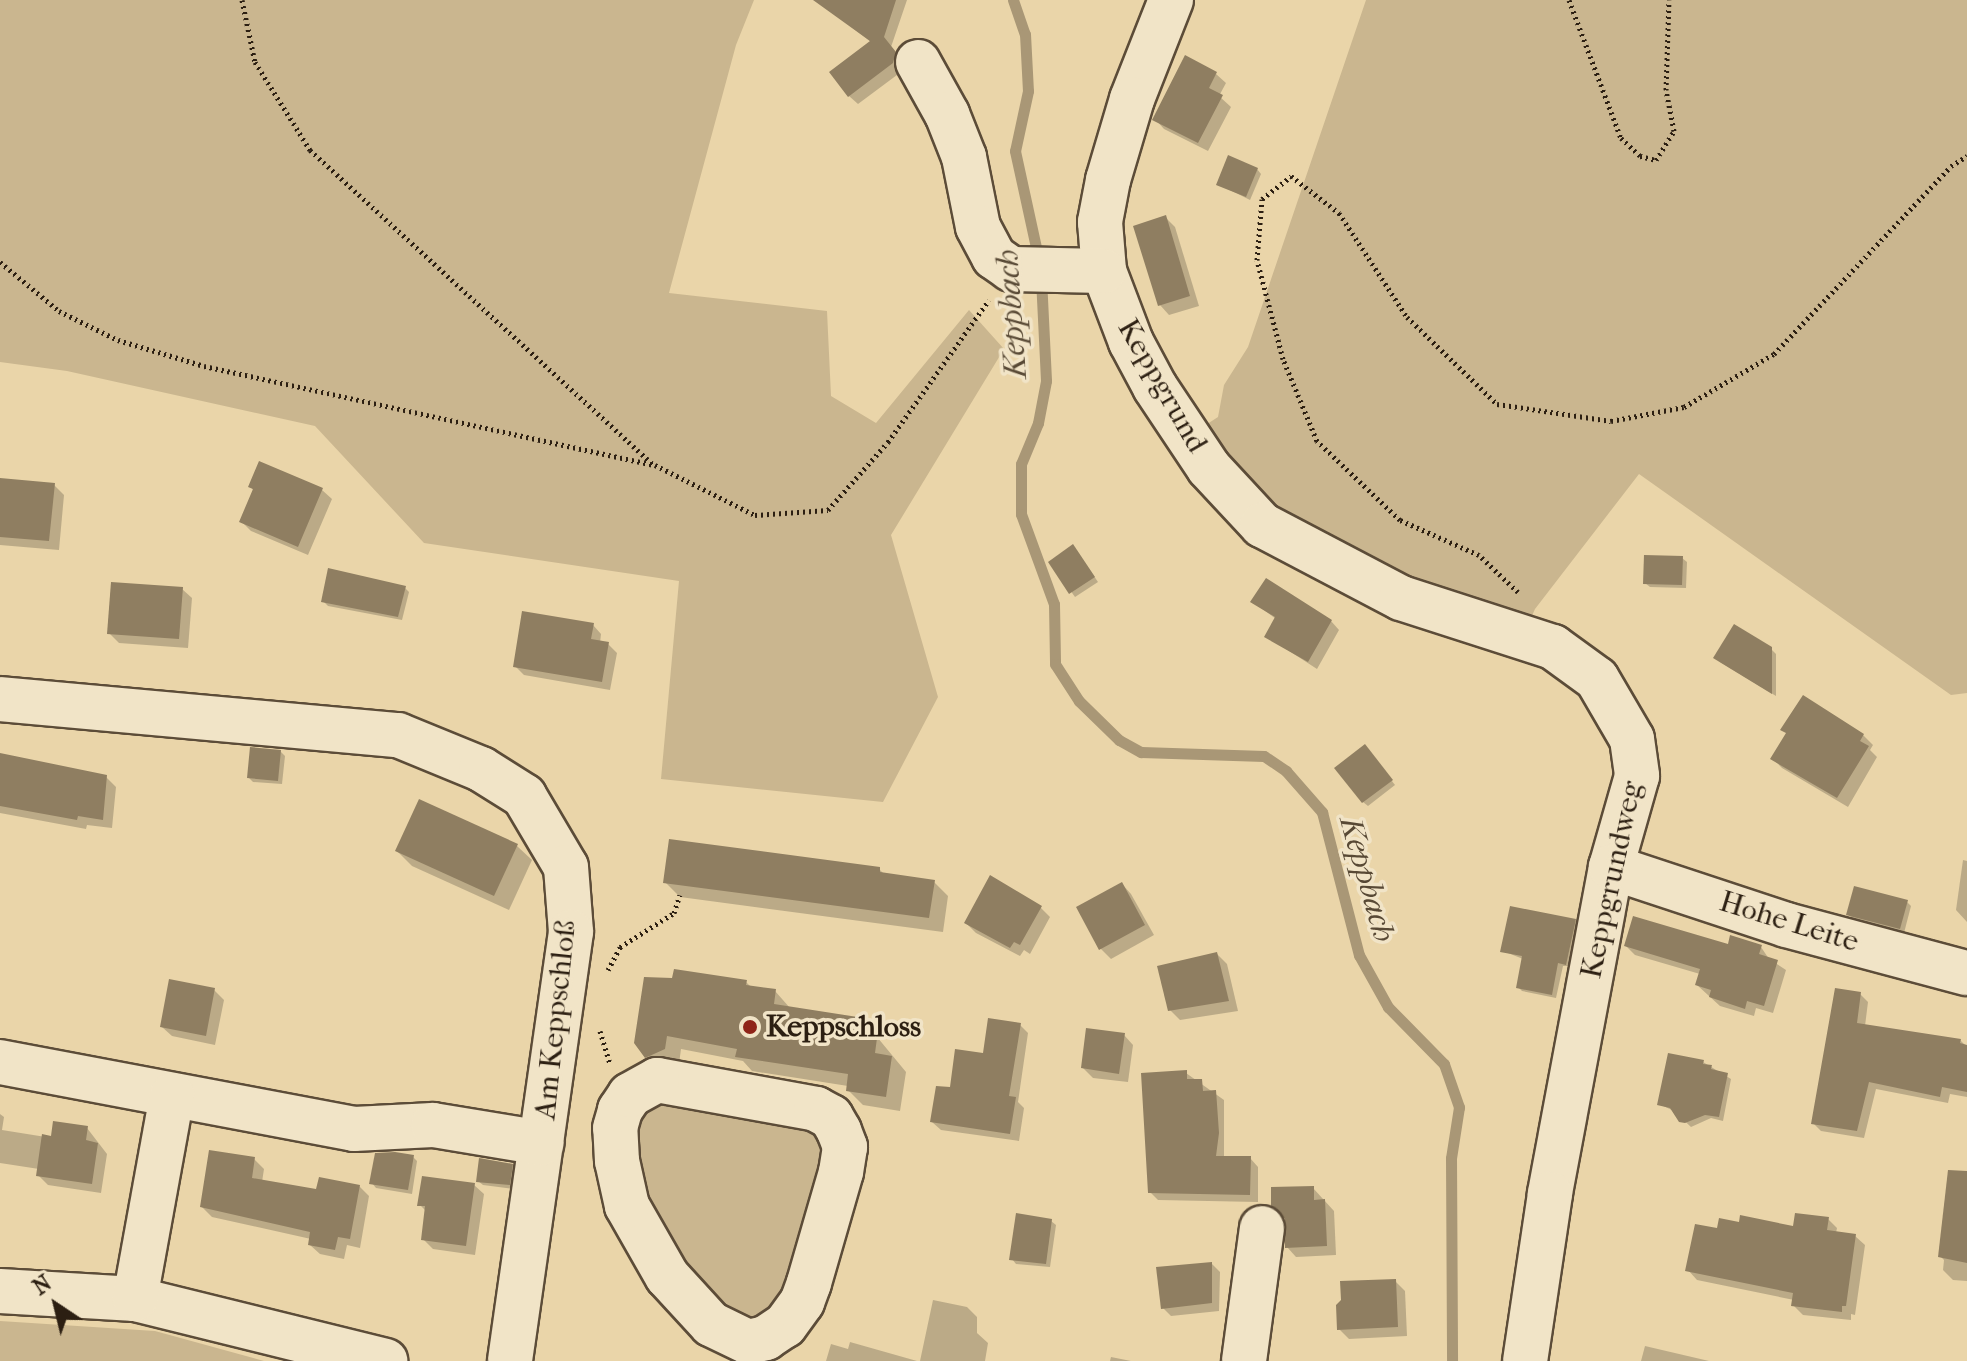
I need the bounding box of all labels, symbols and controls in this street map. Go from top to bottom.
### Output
water label: Keppbach [988,248,1036,380]
street label: Keppgrund [1109,313,1215,459]
street label: Keppgrundweg [1574,778,1650,982]
water label: Keppbach [1331,812,1403,946]
street label: Hohe Leite [1715,884,1863,960]
street label: Am Keppschloß [528,919,584,1121]
place label: Keppschloss [766,1009,921,1045]
marker: Keppschloss [741,1018,759,1036]
north arrow [16,1265,96,1345]
text: N [28,1270,57,1301]

